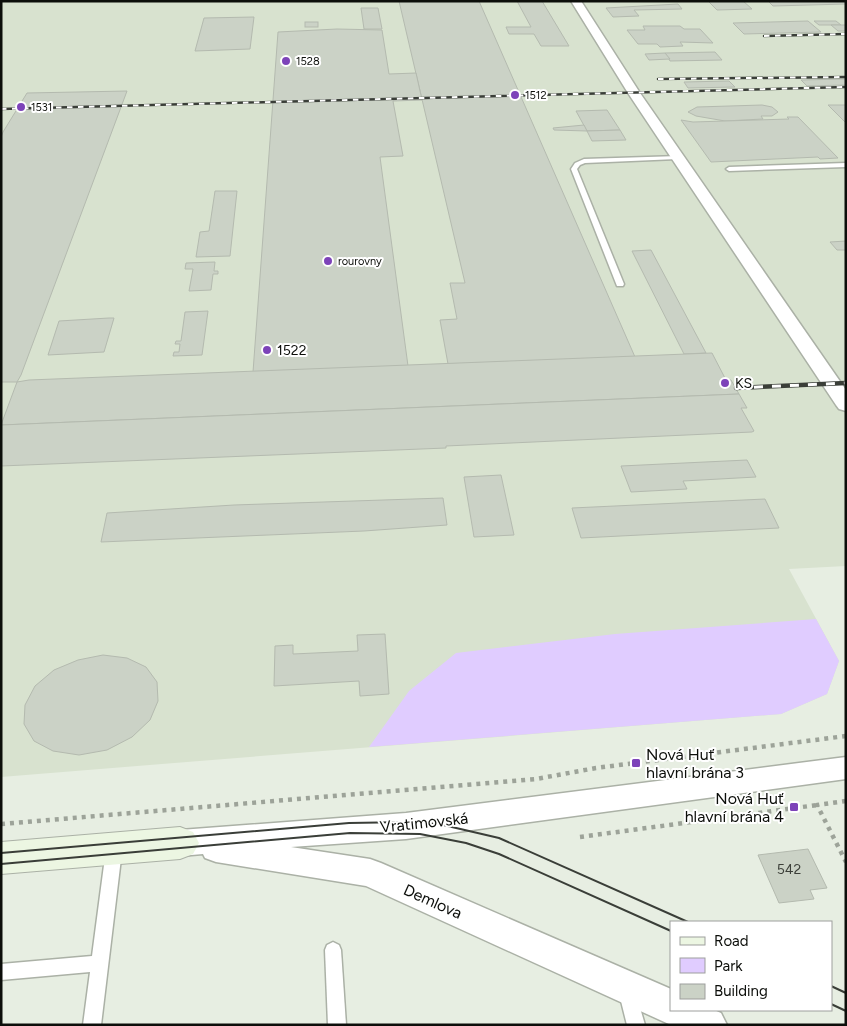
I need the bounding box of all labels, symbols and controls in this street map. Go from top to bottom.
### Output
marker: 1528 [280,55,292,67]
place label: 1528 [296,55,320,68]
marker: 1512 [509,89,521,101]
place label: 1512 [525,89,547,102]
marker: 1531 [15,101,27,113]
place label: 1531 [31,101,52,114]
marker: rourovny [322,255,334,267]
place label: rourovny [338,255,382,268]
place label: 1522 [277,342,306,359]
marker: 1522 [261,344,273,356]
place label: KS [735,375,752,392]
marker: KS [719,377,731,389]
place label: Nová Huť hlavní brána 3 [646,745,744,782]
marker: Nová Huť hlavní brána 3 [630,757,642,769]
place label: Nová Huť hlavní brána 4 [685,789,784,826]
marker: Nová Huť hlavní brána 4 [788,801,800,813]
street label: Vratimovská [379,808,469,837]
house number: 542 [777,861,801,878]
street label: Demlova [400,880,465,923]
legend [670,921,832,1011]
text: Road [714,932,749,950]
text: Park [714,957,743,975]
text: Building [714,982,768,1000]

